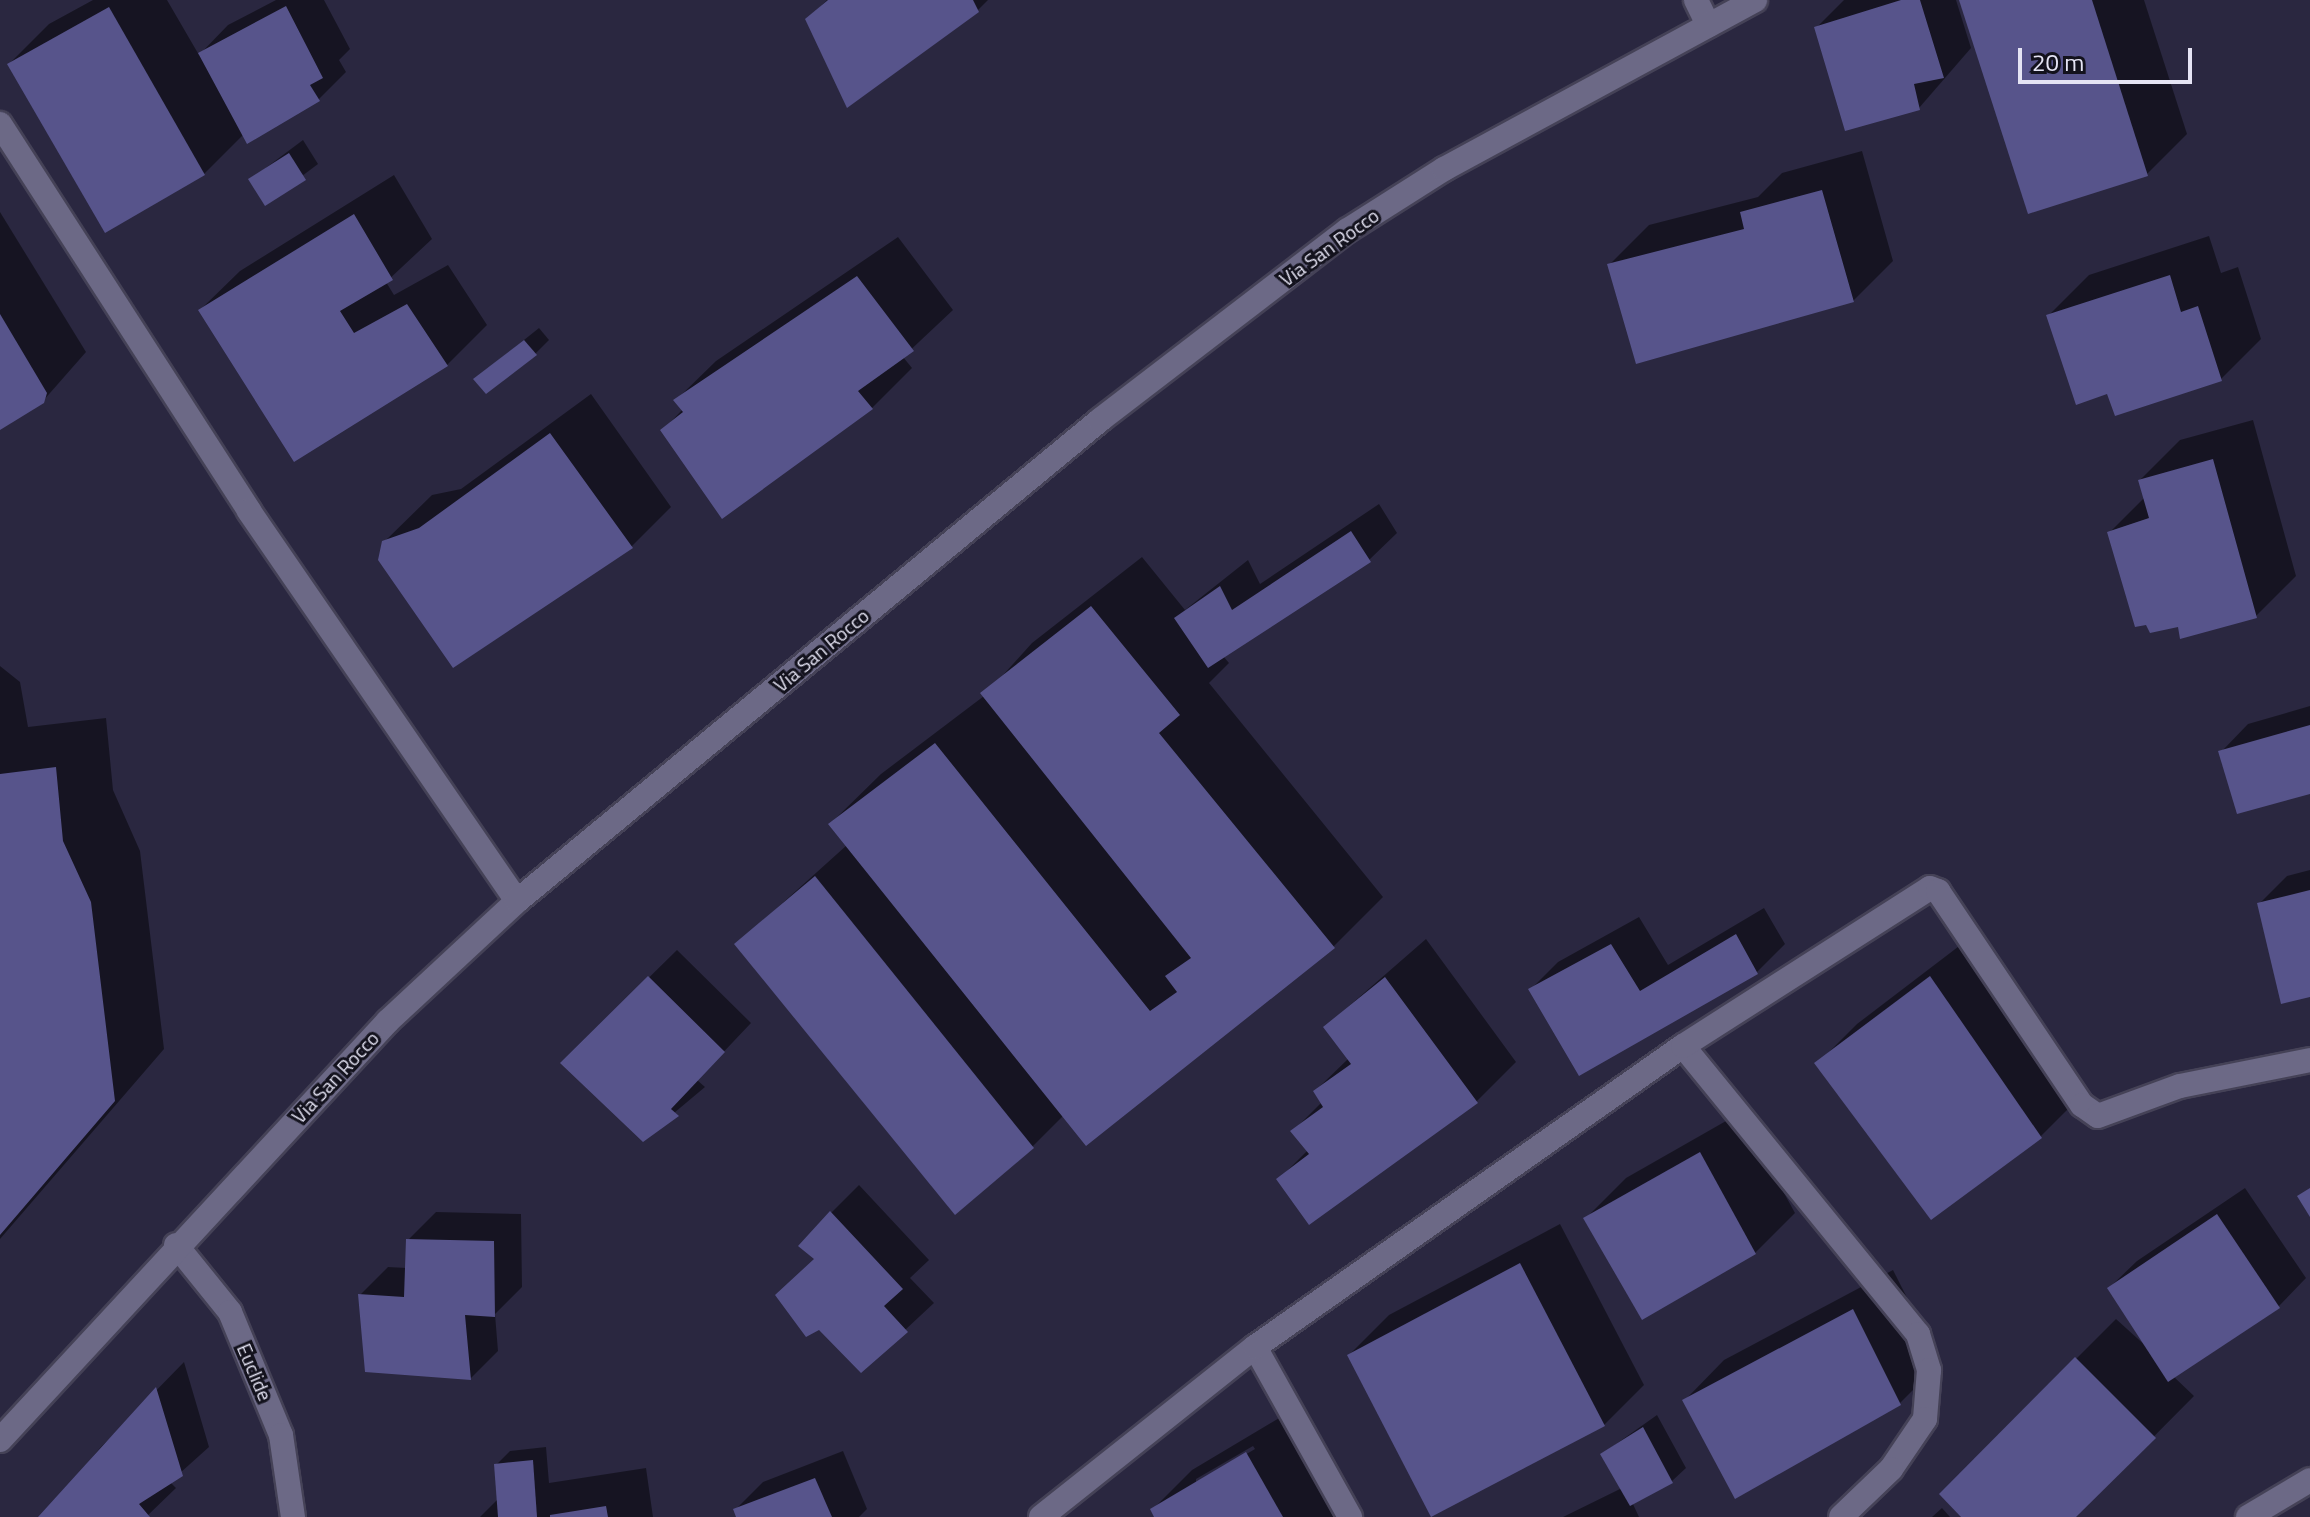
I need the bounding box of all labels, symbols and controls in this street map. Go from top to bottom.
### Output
scale bar [2022,32,2196,82]
text: 20 m [2032,44,2084,80]
street label: Via San Rocco [1275,203,1383,291]
street label: Via San Rocco [769,603,873,697]
street label: Via San Rocco [286,1026,384,1128]
street label: Euclide [232,1340,278,1404]

